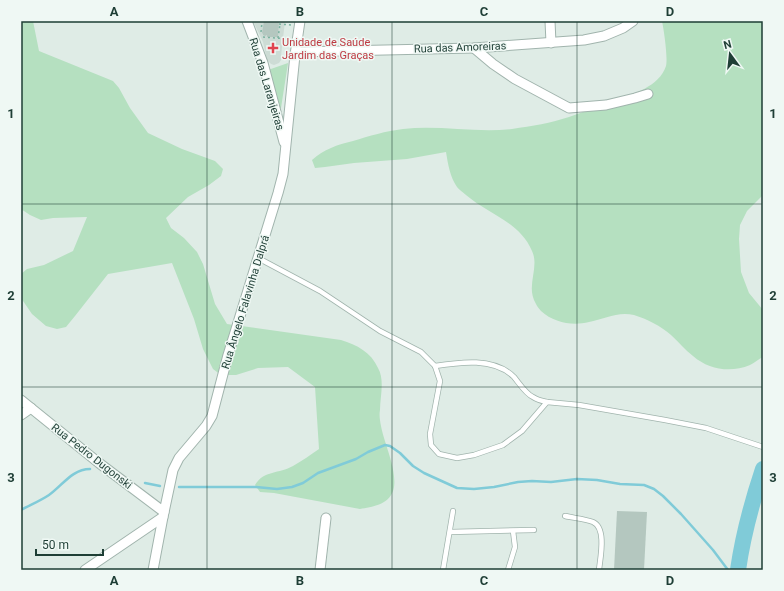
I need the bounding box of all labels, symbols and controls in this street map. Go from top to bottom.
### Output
text: A [110,4,119,19]
text: B [296,4,304,19]
text: C [480,4,489,19]
text: D [666,4,674,19]
north arrow [710,34,750,74]
street label: Rua das Laranjeiras [246,36,287,132]
place label: Unidade de Saúde Jardim das Graças [282,36,374,62]
text: N [722,37,733,52]
street label: Rua das Amoreiras [414,39,507,56]
marker: Unidade de Saúde Jardim das Graças [267,42,279,54]
text: 1 [7,106,15,121]
text: 1 [769,106,777,121]
street label: Rua Ângelo Falavinha Dalprá [219,234,272,371]
text: 2 [7,288,15,303]
text: 2 [769,288,777,303]
street label: Rua Pedro Dugonski [49,421,135,492]
text: 3 [7,470,15,485]
text: 3 [769,470,777,485]
scale bar [36,531,103,557]
text: 50 m [42,538,69,552]
text: A [110,573,119,588]
text: B [296,573,304,588]
text: C [480,573,489,588]
text: D [666,573,674,588]

